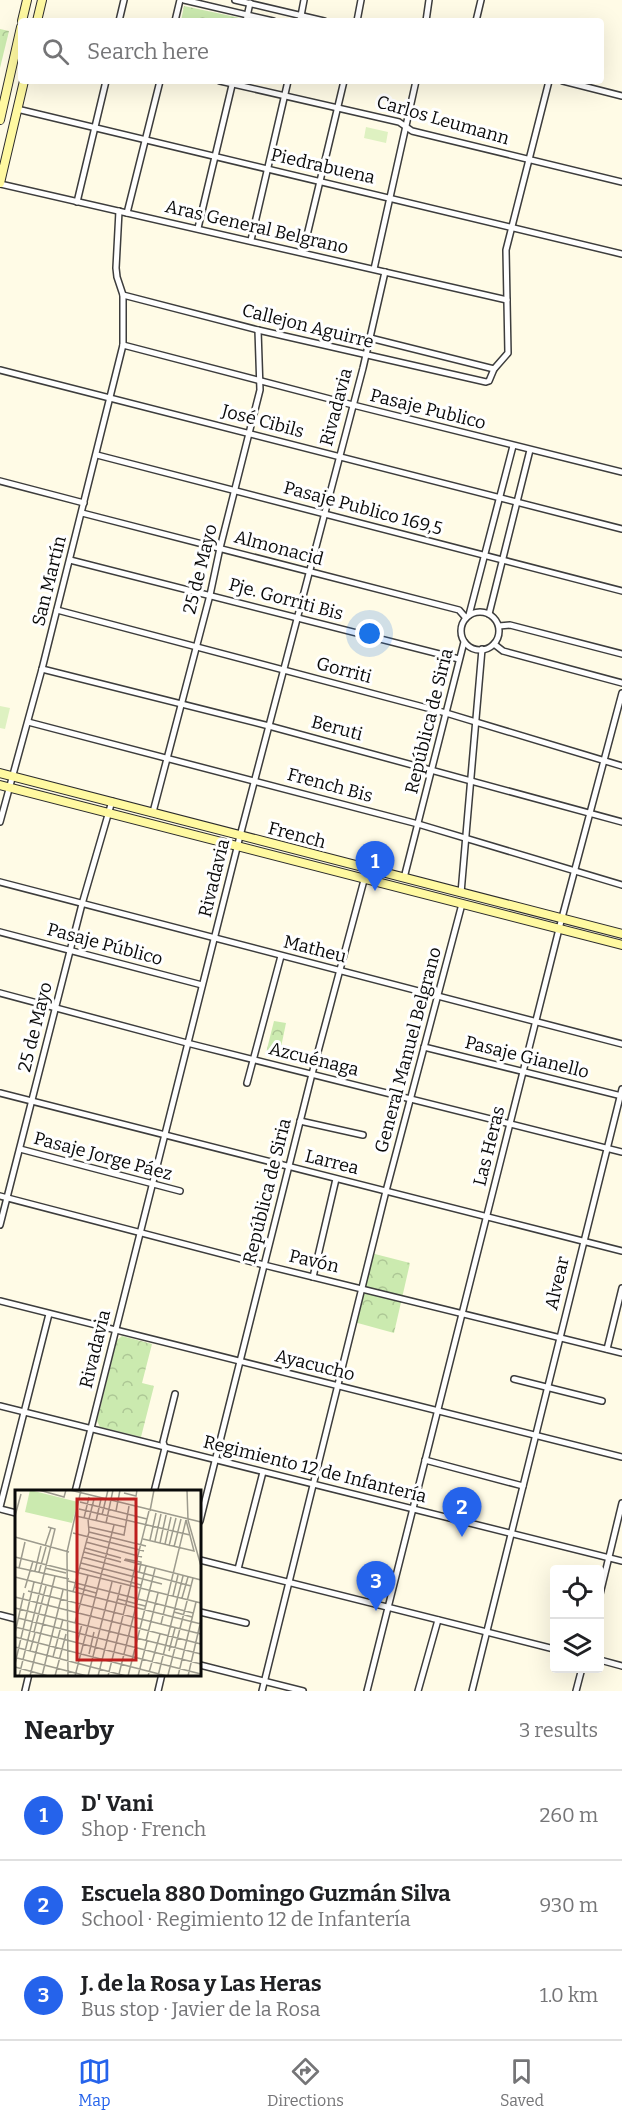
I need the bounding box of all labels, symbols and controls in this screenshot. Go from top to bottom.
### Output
search box [18,18,604,84]
icon: search [39,35,72,68]
text: Search here [87,38,209,65]
street label: Carlos Leumann [374,91,512,150]
street label: Piedrabuena [269,143,377,189]
street label: Aras General Belgrano [163,195,351,259]
street label: Callejon Aguirre [240,299,376,353]
street label: Rivadavia [315,365,357,448]
street label: Pasaje Publico [368,384,488,434]
street label: José Cibils [219,399,306,443]
street label: Pasaje Publico 169,5 [281,476,445,540]
street label: 25 de Mayo [178,522,222,616]
street label: Almonacid [232,526,326,571]
street label: San Martín [27,533,71,628]
street label: Pje. Gorriti Bis [226,573,346,625]
your location [355,619,384,648]
street label: República de Siria [400,646,458,796]
street label: Gorriti [314,652,374,688]
street label: Beruti [309,711,365,745]
street label: French Bis [285,763,375,807]
street label: French [266,817,328,853]
street label: Rivadavia [194,836,234,919]
pin: 1 [356,842,394,891]
street label: Pasaje Público [45,918,165,970]
street label: Matheu [281,931,349,967]
street label: General Manuel Belgrano [370,945,446,1155]
street label: 25 de Mayo [13,980,57,1074]
street label: Pasaje Gianello [463,1031,591,1083]
street label: Azcuénaga [267,1037,361,1081]
street label: Las Heras [468,1104,510,1188]
street label: República de Siria [238,1116,296,1266]
street label: Pasaje Jorge Páez [31,1127,175,1185]
street label: Larrea [303,1145,361,1179]
street label: Pavón [287,1245,342,1278]
street label: Alvear [540,1254,574,1312]
street label: Rivadavia [75,1307,115,1390]
street label: Ayacucho [273,1344,357,1386]
street label: Regimiento 12 de Infantería [201,1431,429,1507]
pin: 2 [442,1488,482,1537]
inset map [15,1490,201,1676]
pin: 3 [356,1562,395,1611]
map controls [550,1565,604,1673]
button: locate [550,1565,604,1619]
button: layers [550,1619,604,1673]
text: Nearby [24,1715,114,1746]
text: 3 results [519,1718,598,1742]
text: D' Vani [81,1790,153,1817]
text: 1 [39,1803,48,1827]
text: 260 m [539,1803,598,1827]
text: Shop · French [81,1817,206,1841]
text: Escuela 880 Domingo Guzmán Silva [81,1880,451,1907]
text: 2 [38,1893,49,1917]
text: 930 m [539,1893,598,1917]
text: School · Regimiento 12 de Infantería [81,1907,411,1931]
text: J. de la Rosa y Las Heras [81,1970,322,1997]
text: 3 [38,1983,49,2007]
text: 1.0 km [540,1983,598,2007]
text: Bus stop · Javier de la Rosa [81,1997,320,2021]
tab: Map [78,2055,111,2110]
tab: Directions [267,2055,344,2110]
tab: Saved [500,2055,544,2110]

